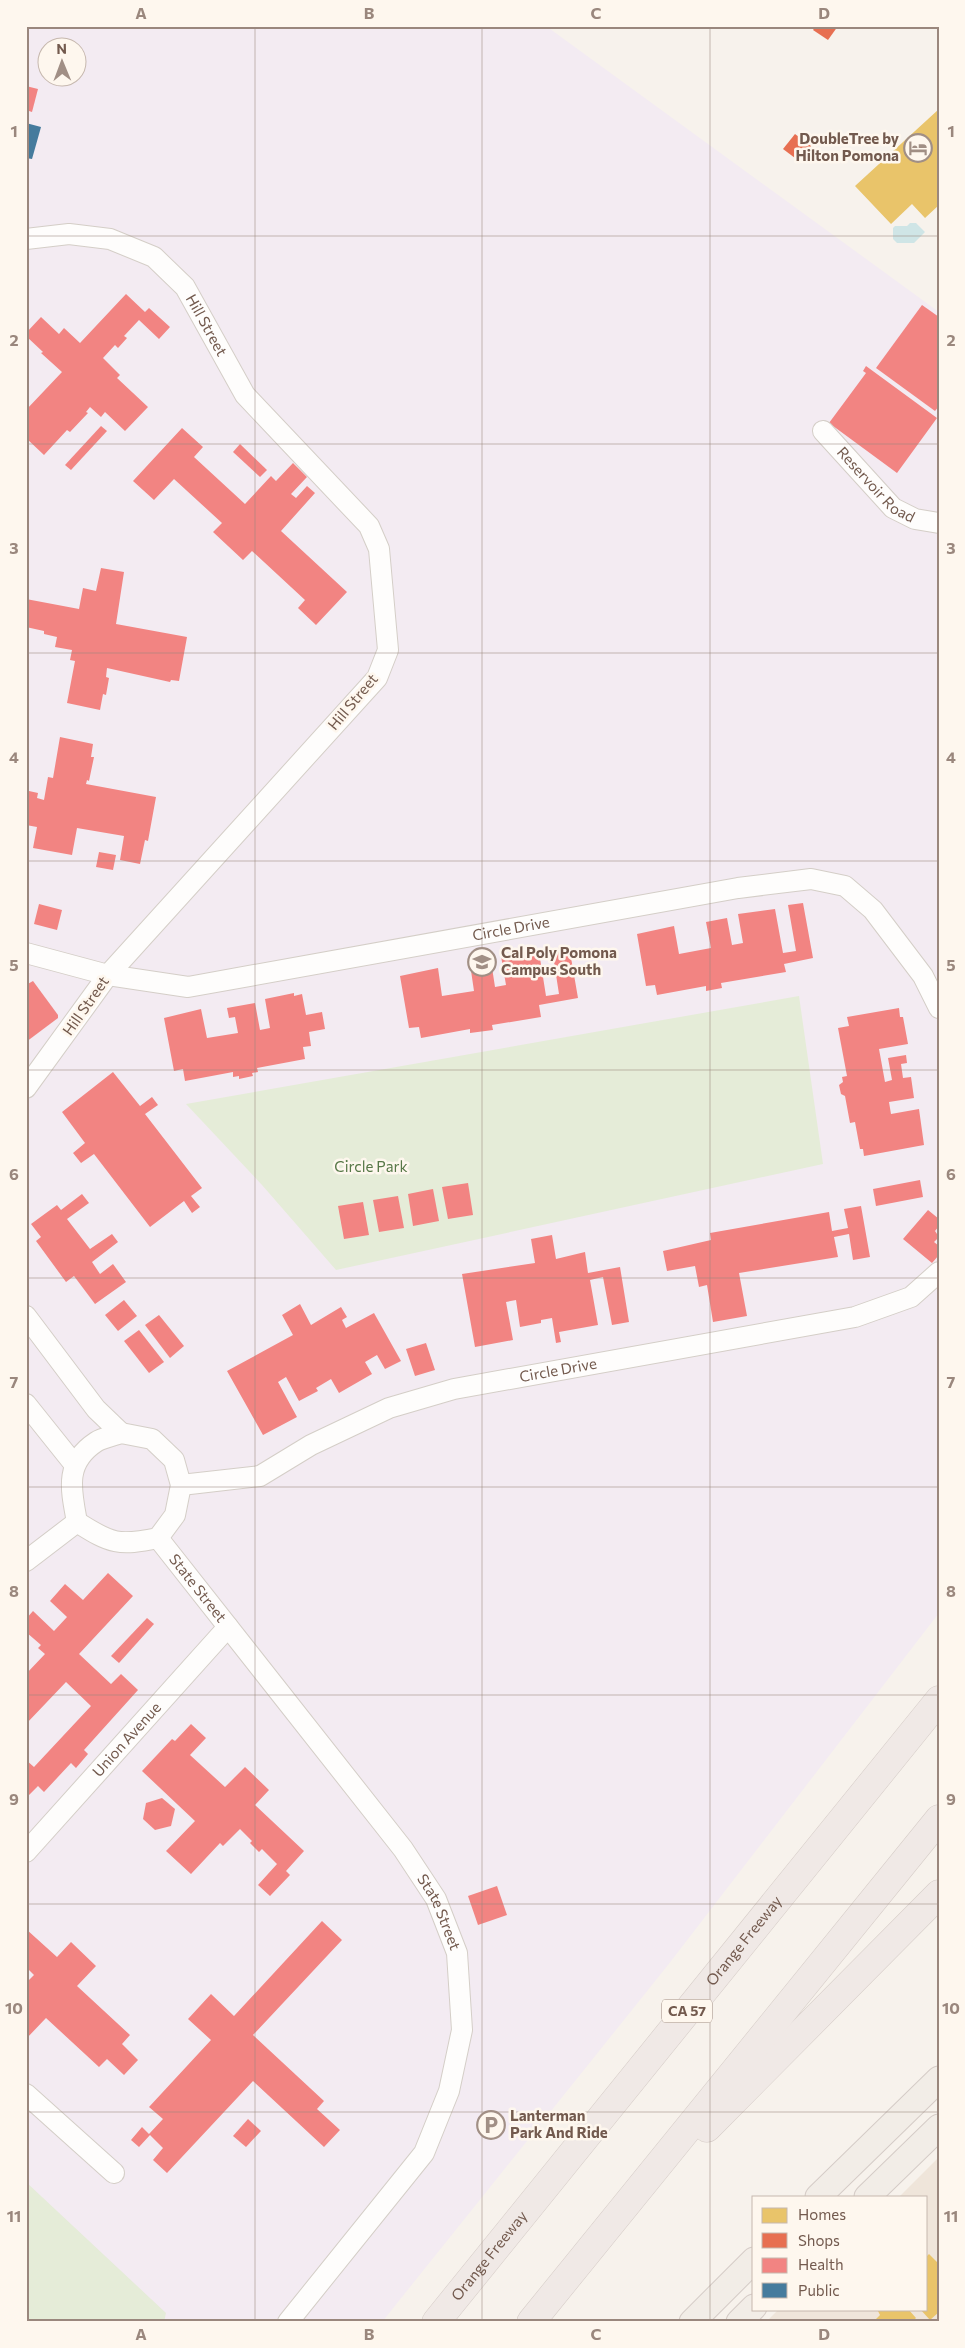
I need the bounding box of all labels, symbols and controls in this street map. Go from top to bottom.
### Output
text: A [135,3,147,22]
text: B [364,3,375,22]
text: C [591,3,602,22]
text: D [818,3,830,22]
north arrow [38,38,88,88]
text: N [56,40,67,57]
text: 1 [10,121,18,140]
text: 1 [947,121,955,140]
place label: DoubleTree by Hilton Pomona [796,129,900,164]
hotel icon: DoubleTree by Hilton Pomona [903,133,933,163]
street label: Hill Street [183,291,232,359]
text: 2 [9,330,19,349]
text: 2 [946,330,956,349]
street label: Reservoir Road [834,443,918,526]
text: 3 [9,538,19,557]
text: 3 [946,538,956,557]
street label: Hill Street [323,670,381,733]
text: 4 [9,747,19,766]
text: 4 [946,747,956,766]
street label: Circle Drive [471,912,551,944]
place label: Cal Poly Pomona Campus South [501,943,617,978]
school or university icon: Cal Poly Pomona Campus South [467,947,497,977]
text: 5 [9,955,19,974]
text: 5 [946,955,956,974]
street label: Hill Street [58,972,112,1038]
park label: Circle Park [334,1157,408,1175]
text: 6 [9,1164,19,1183]
text: 6 [946,1164,956,1183]
street label: Circle Drive [518,1354,598,1385]
text: 7 [10,1372,19,1391]
text: 7 [947,1372,956,1391]
street label: State Street [166,1550,231,1625]
text: 8 [9,1581,19,1600]
text: 8 [946,1581,956,1600]
street label: Union Avenue [88,1698,164,1780]
text: 9 [9,1789,19,1808]
text: 9 [946,1789,956,1808]
street label: State Street [414,1870,465,1952]
street label: Orange Freeway [702,1892,785,1989]
text: 10 [5,1998,23,2017]
text: 10 [942,1998,960,2017]
road number: CA 57 [662,2000,712,2022]
place label: Lanterman Park And Ride [510,2106,608,2141]
parking icon: Lanterman Park And Ride [476,2110,506,2140]
legend [752,2196,928,2310]
text: Homes [798,2205,846,2223]
text: 11 [7,2206,21,2225]
street label: Orange Freeway [447,2206,531,2304]
text: 11 [944,2206,958,2225]
text: Shops [798,2231,840,2249]
text: Health [798,2255,844,2273]
text: Public [798,2281,840,2299]
text: A [135,2324,147,2343]
text: B [364,2324,375,2343]
text: C [591,2324,602,2343]
text: D [818,2324,830,2343]

